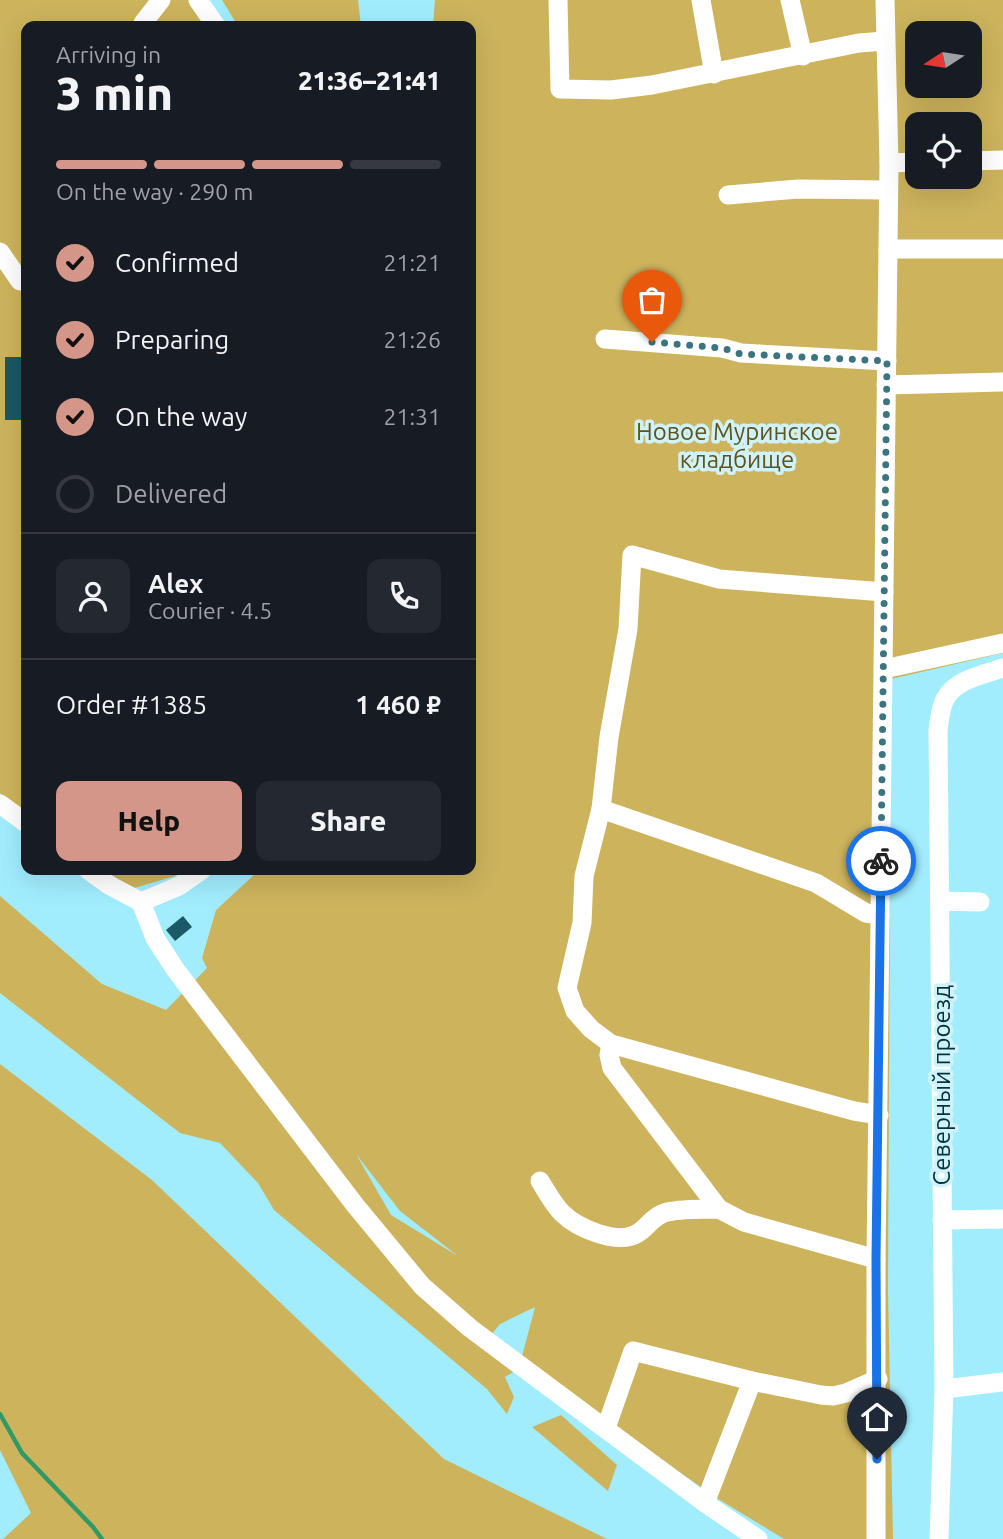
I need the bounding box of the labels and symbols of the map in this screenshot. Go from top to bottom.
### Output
north arrow [905,21,982,98]
pin [622,270,682,342]
park label: Новое Муринское кладбище [636,418,838,473]
courier [846,826,916,896]
street label: Северный проезд [928,985,955,1185]
pin [847,1387,907,1459]

